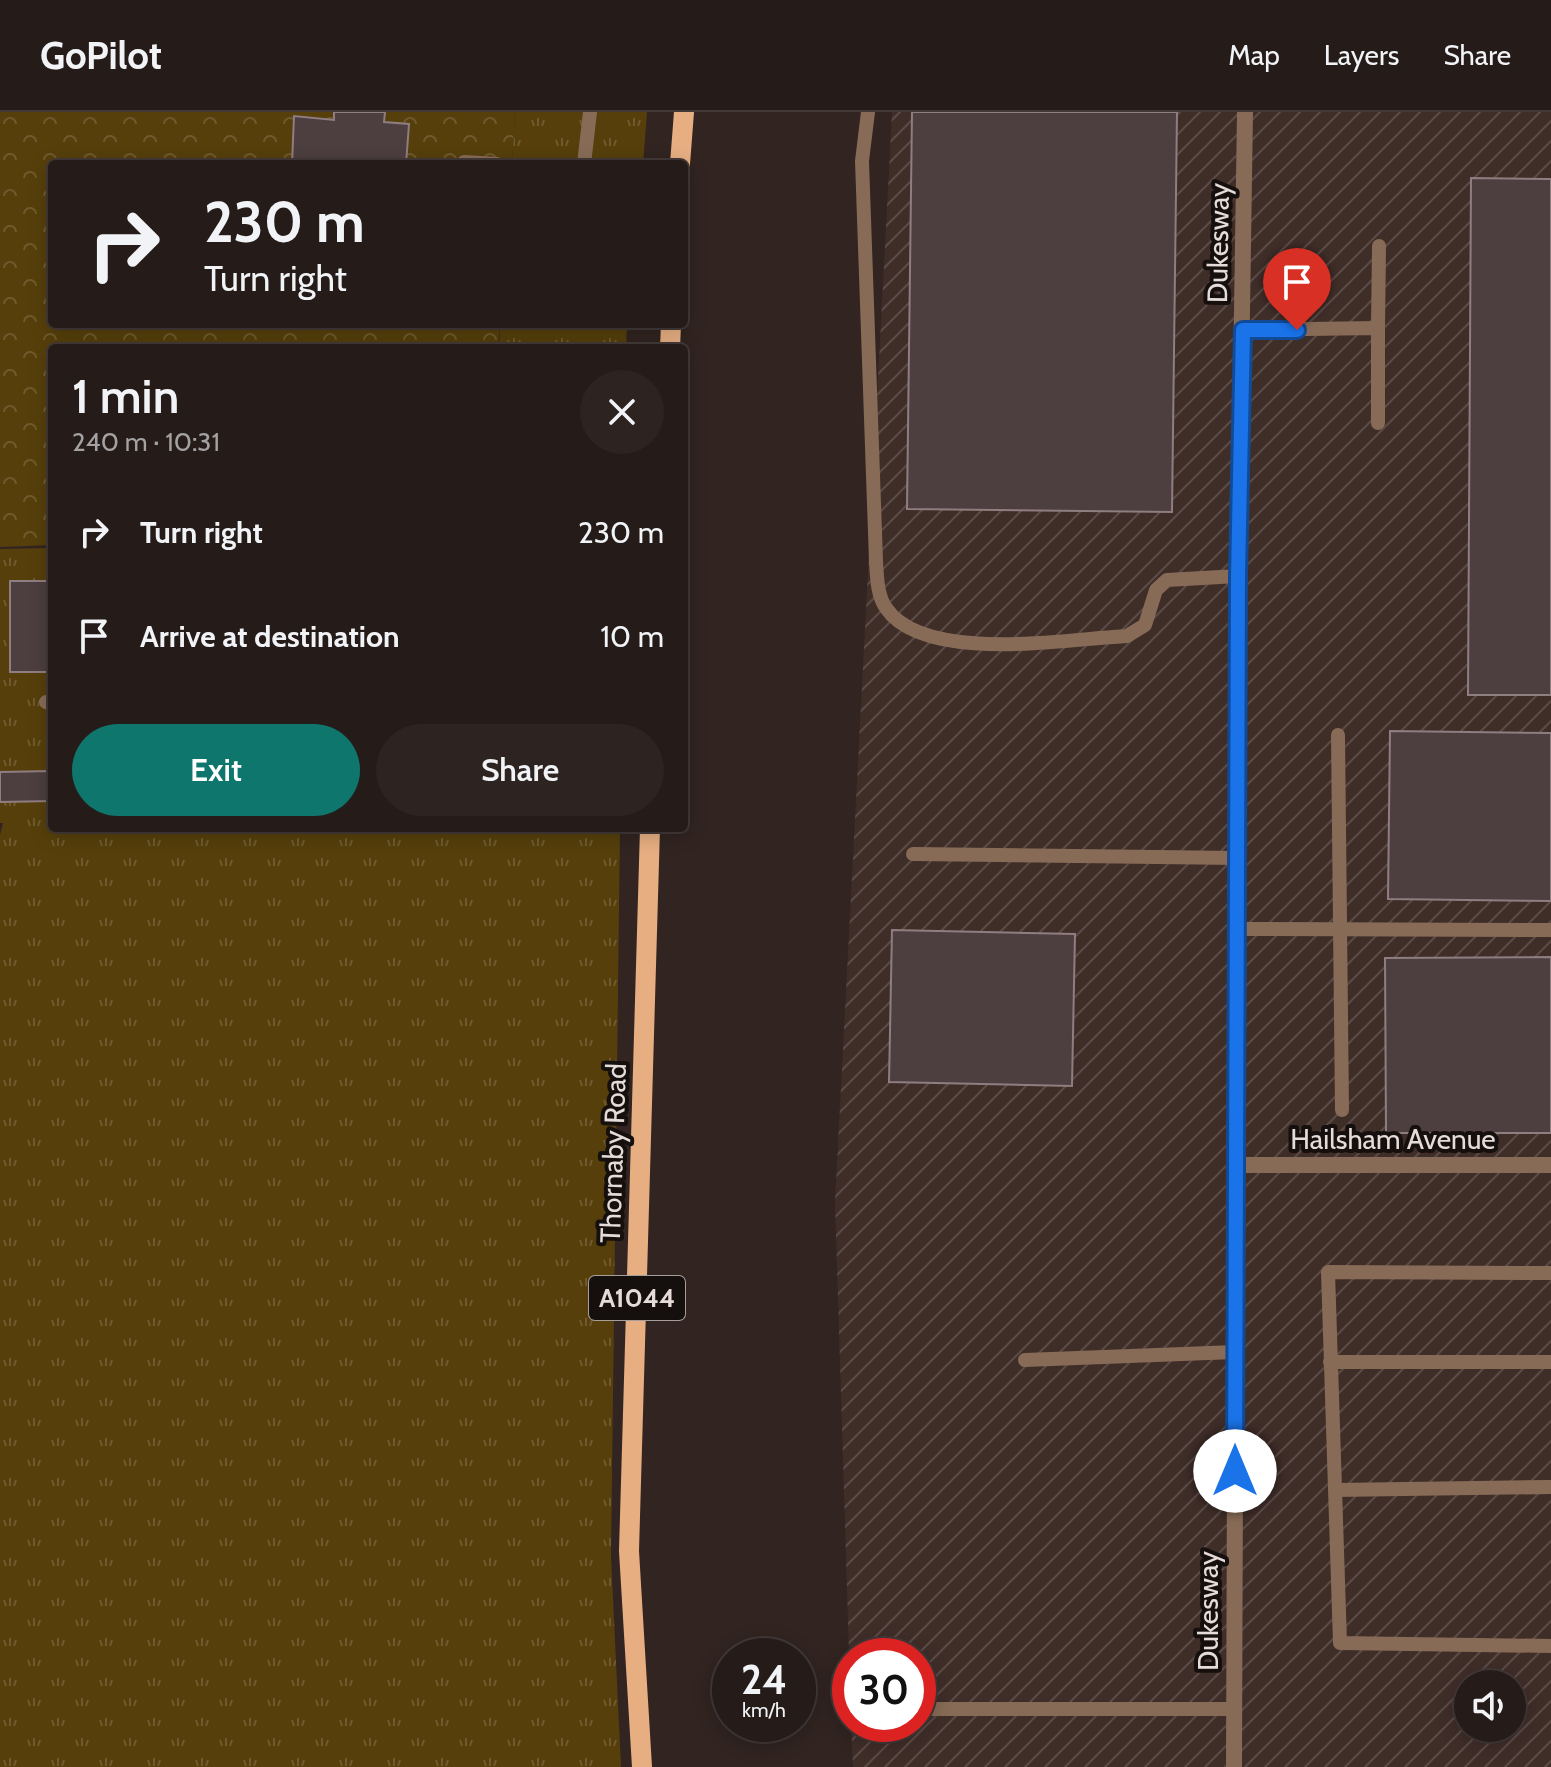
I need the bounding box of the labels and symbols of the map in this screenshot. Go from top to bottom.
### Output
street label: Dukesway [1200,183,1236,303]
pin [1263,248,1331,330]
street label: Thornaby Road [593,1063,633,1243]
street label: Hailsham Avenue [1290,1122,1496,1156]
road number: A1044 [589,1276,685,1320]
position arrow [1193,1429,1277,1513]
street label: Dukesway [1191,1551,1225,1671]
speed limit sign: 30 [832,1638,936,1742]

